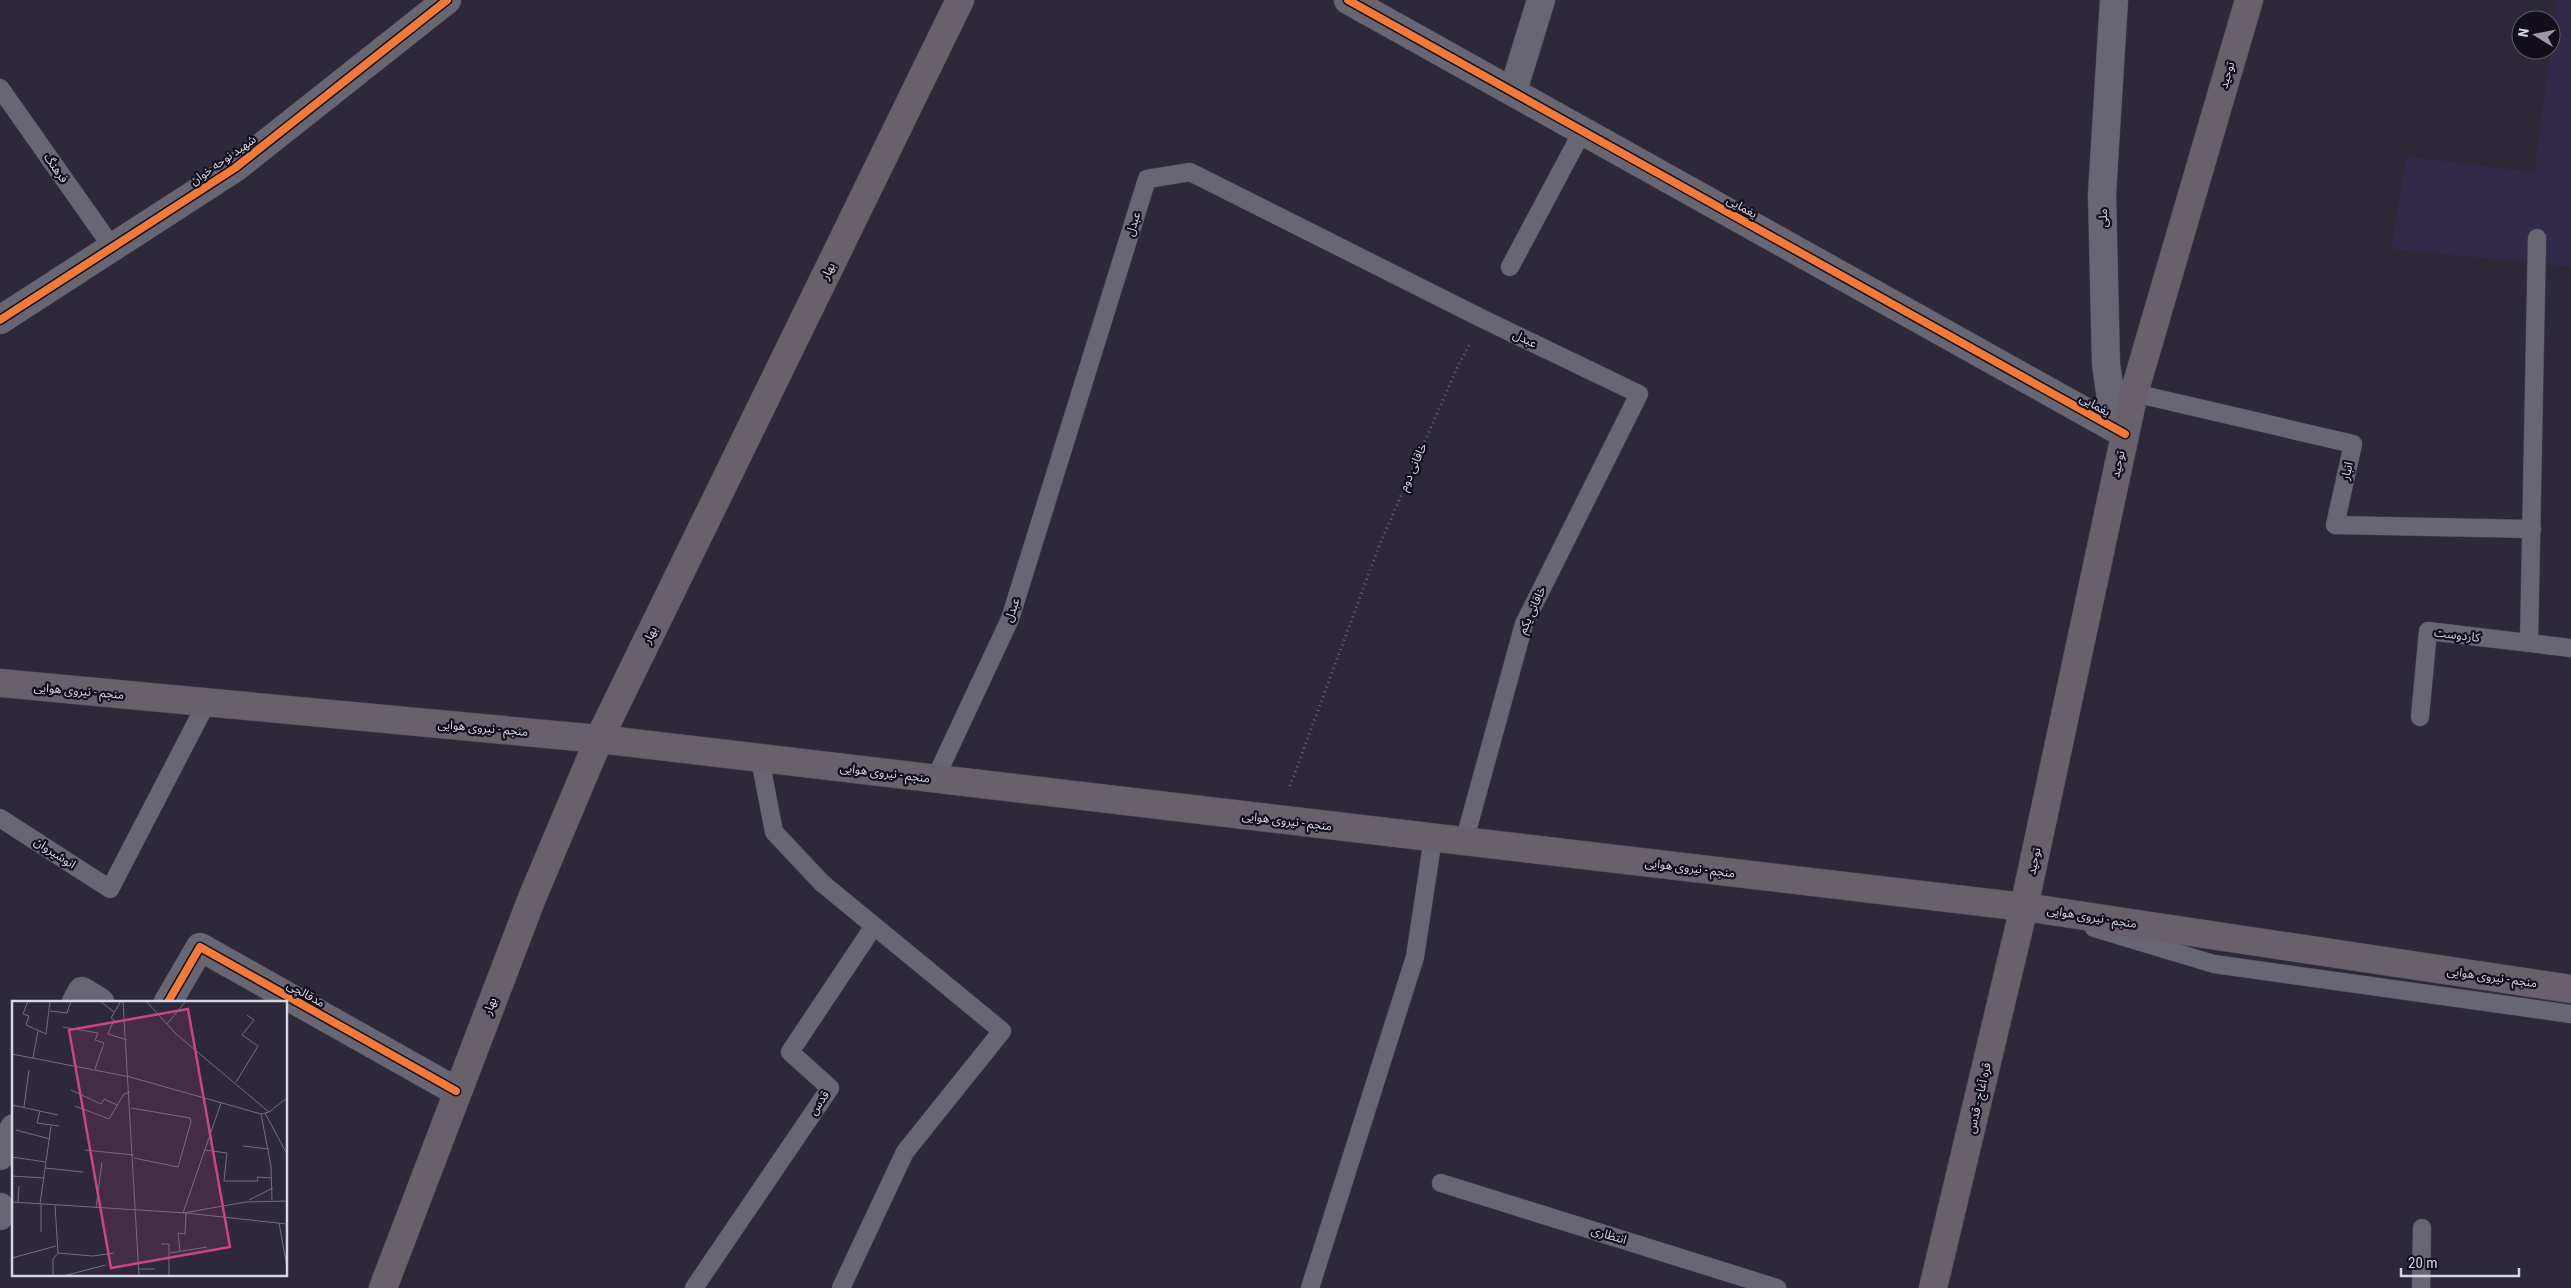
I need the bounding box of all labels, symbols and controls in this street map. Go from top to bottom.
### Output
north arrow [2511,10,2561,60]
text: N [2515,27,2532,38]
street label: توحید [2217,60,2238,90]
street label: شهید نوحه خوان [187,132,259,188]
street label: فرهنگ [41,151,71,185]
street label: یغمایی [1724,193,1760,221]
street label: ملی [2096,209,2110,227]
street label: عبدل [1123,210,1143,238]
street label: بهار [817,260,838,283]
street label: عبدل [1511,327,1539,351]
street label: یغمایی [2077,391,2113,419]
street label: خاقانی دوم [1396,441,1432,494]
street label: توحید [2108,449,2128,479]
street label: انبار [2338,460,2356,482]
street label: خاقانی یکم [1515,584,1551,637]
street label: عبدل [1001,596,1023,624]
street label: بهار [639,624,660,647]
street label: کاردوست [2433,625,2482,645]
street label: منجم - نیروی هوایی [33,680,125,704]
street label: منجم - نیروی هوایی [437,717,529,741]
street label: منجم - نیروی هوایی [839,761,931,787]
street label: منجم - نیروی هوایی [1241,809,1333,835]
street label: انوشیروان [32,834,79,872]
street label: توحید [2024,846,2044,876]
street label: منجم - نیروی هوایی [1644,856,1736,882]
street label: منجم - نیروی هوایی [2046,903,2138,933]
street label: منجم - نیروی هوایی [2446,964,2538,992]
street label: مدقالچی [284,978,327,1011]
street label: بهار [480,995,500,1017]
inset map [12,1001,288,1276]
street label: قره آغاج - قدس [1964,1061,1996,1135]
street label: قدس [806,1088,832,1118]
street label: انتظاری [1590,1223,1628,1247]
scale bar [2401,1246,2518,1278]
text: 20 m [2408,1254,2438,1272]

